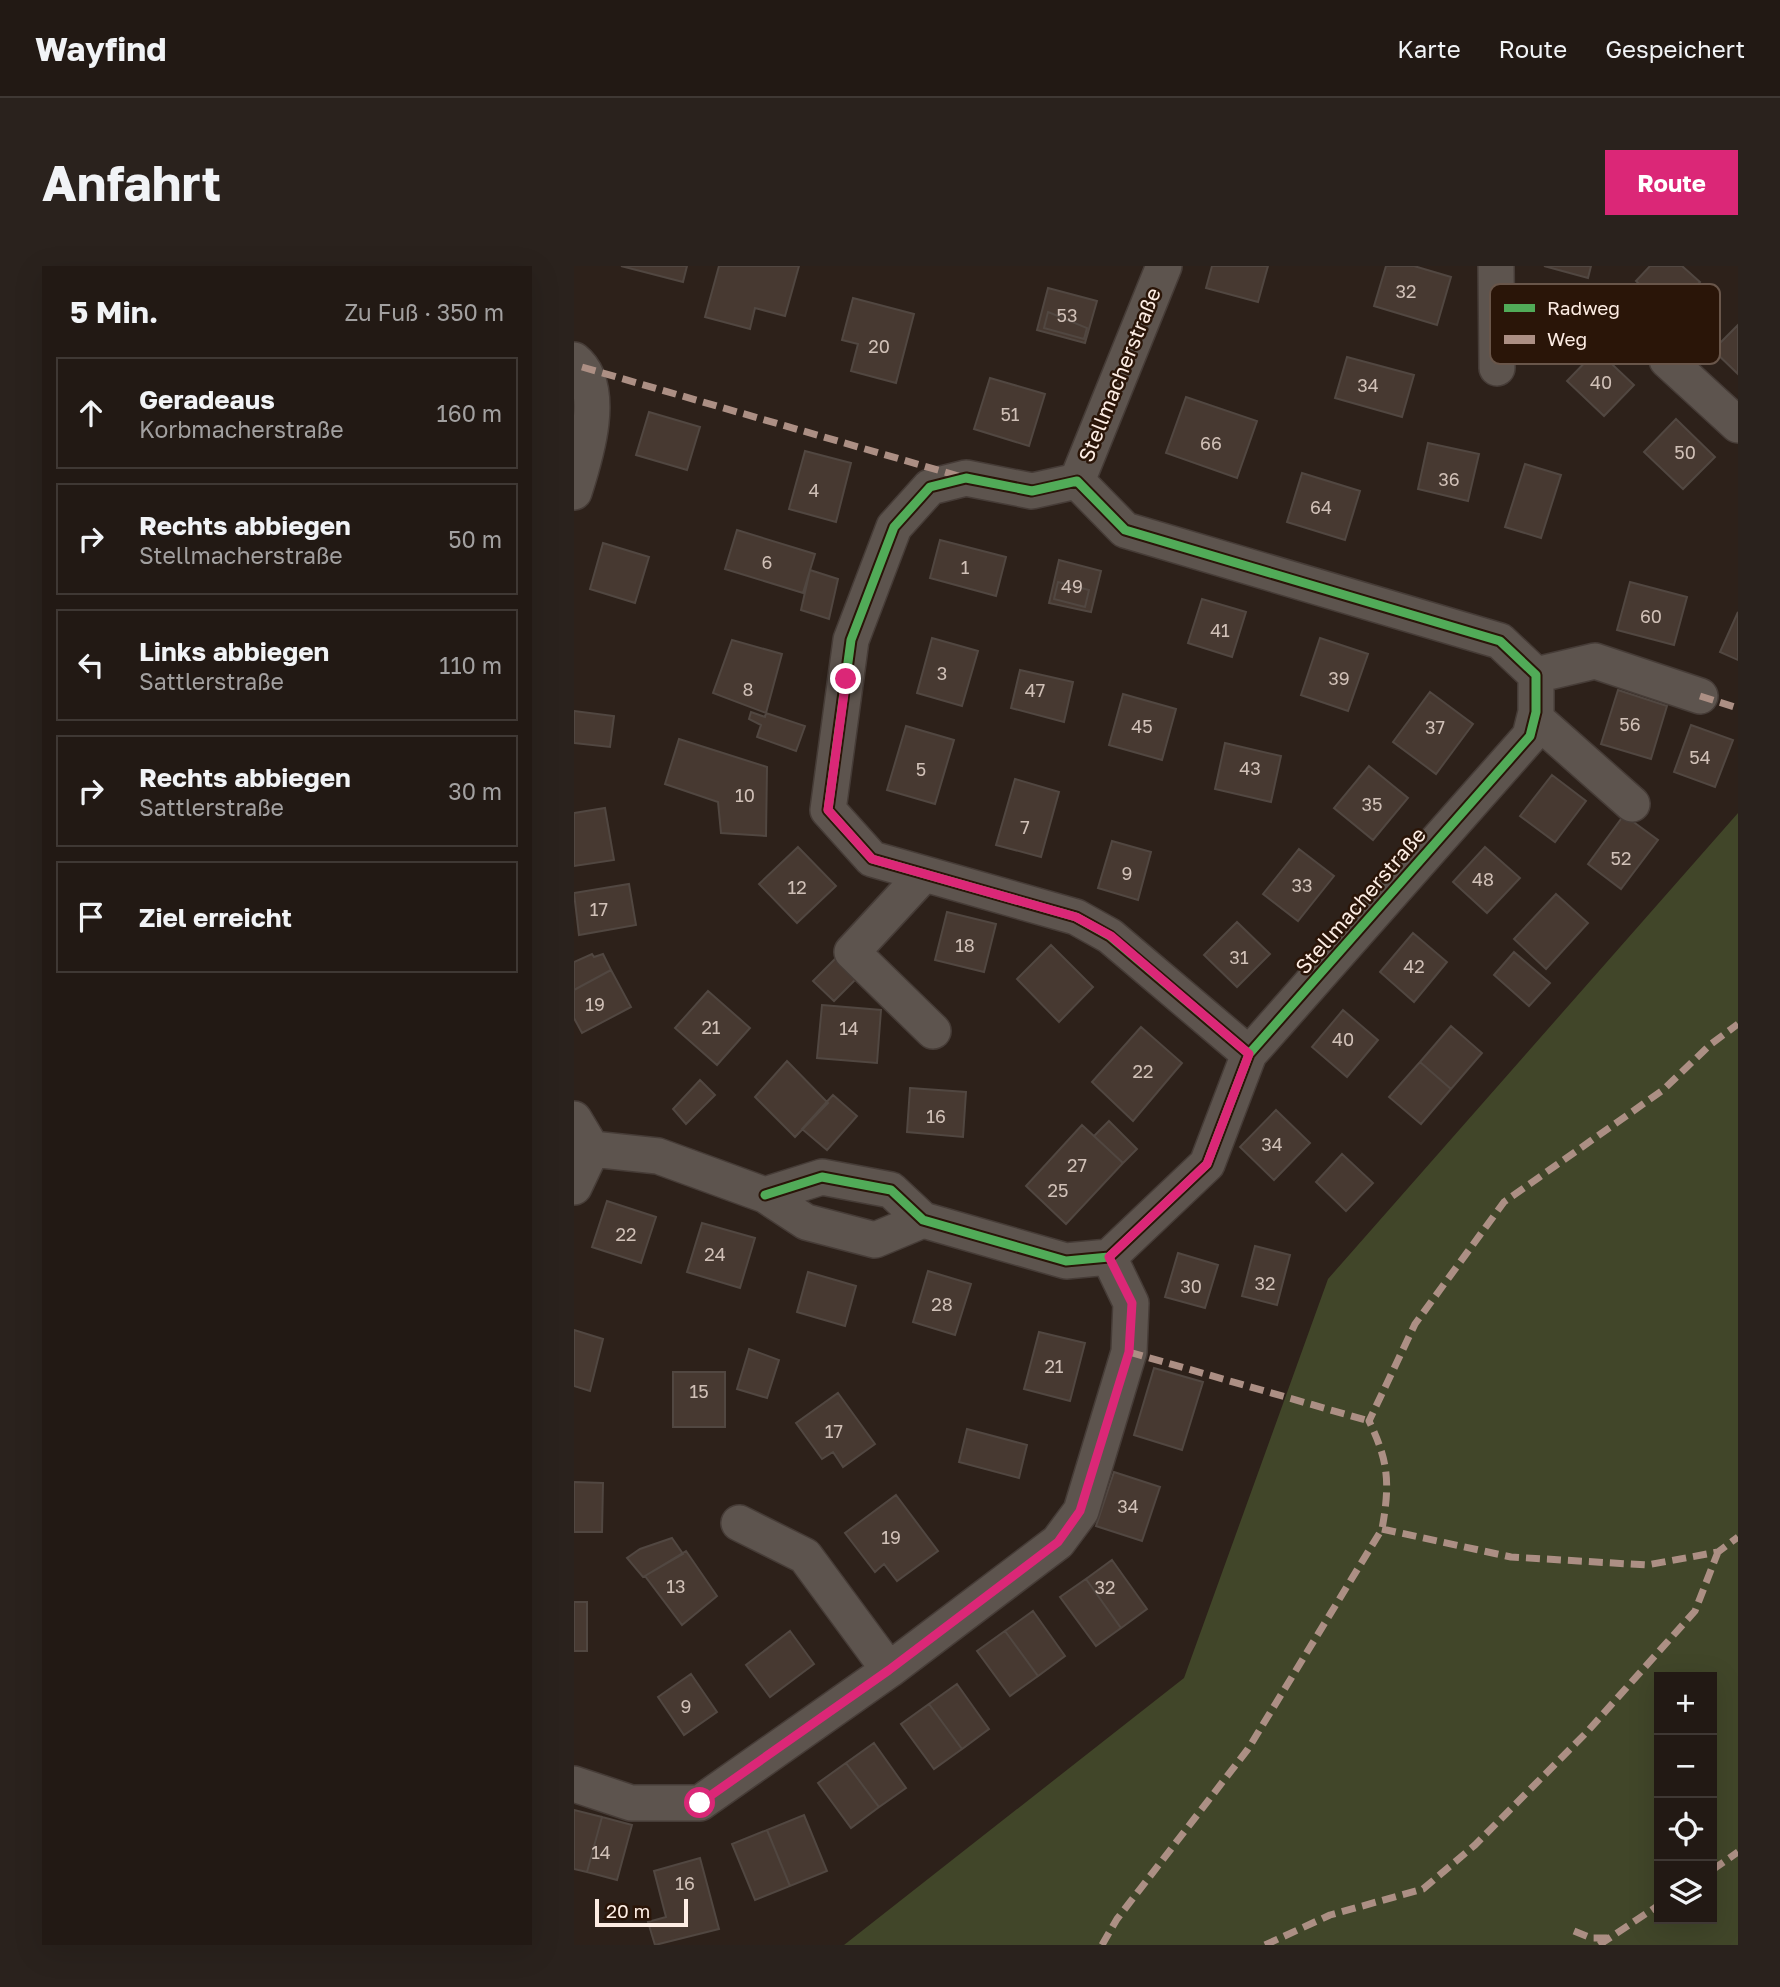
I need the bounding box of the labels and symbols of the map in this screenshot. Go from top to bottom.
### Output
house number: 32 [1396,280,1416,302]
street label: Stellmacherstraße [1072,284,1166,466]
legend [1490,284,1720,364]
text: Radweg [1547,296,1620,319]
house number: 53 [1057,304,1077,326]
text: Weg [1547,327,1587,350]
house number: 20 [868,335,890,357]
house number: 40 [1590,371,1612,393]
house number: 34 [1357,374,1379,396]
house number: 51 [1000,403,1020,425]
house number: 66 [1200,432,1222,454]
house number: 50 [1674,441,1696,463]
house number: 36 [1438,468,1460,490]
house number: 4 [809,479,820,501]
house number: 64 [1310,496,1332,518]
house number: 6 [762,551,772,573]
house number: 1 [961,556,970,578]
house number: 49 [1061,575,1083,597]
house number: 60 [1640,605,1662,627]
house number: 41 [1210,619,1230,641]
house number: 3 [937,662,947,684]
route end [830,663,861,694]
house number: 39 [1328,667,1350,689]
house number: 8 [743,678,753,700]
house number: 47 [1025,679,1045,701]
house number: 56 [1619,713,1641,735]
house number: 45 [1131,715,1153,737]
house number: 37 [1425,716,1445,738]
house number: 54 [1689,746,1711,768]
house number: 43 [1239,757,1261,779]
house number: 5 [916,758,926,780]
house number: 10 [735,784,755,806]
house number: 35 [1362,793,1382,815]
house number: 7 [1020,816,1030,838]
street label: Stellmacherstraße [1289,822,1431,979]
house number: 52 [1611,847,1631,869]
house number: 9 [1122,862,1132,884]
house number: 48 [1472,868,1494,890]
house number: 33 [1291,874,1313,896]
house number: 12 [787,876,807,898]
house number: 17 [590,898,608,920]
house number: 18 [955,934,975,956]
house number: 31 [1229,946,1249,968]
house number: 42 [1403,955,1425,977]
house number: 19 [585,993,605,1015]
house number: 21 [701,1016,721,1038]
house number: 14 [839,1017,859,1039]
house number: 40 [1332,1028,1354,1050]
house number: 22 [1133,1060,1153,1082]
house number: 16 [926,1105,946,1127]
house number: 34 [1261,1133,1283,1155]
house number: 27 [1067,1154,1087,1176]
house number: 25 [1048,1179,1068,1201]
house number: 22 [616,1223,636,1245]
house number: 24 [704,1243,726,1265]
house number: 32 [1255,1272,1275,1294]
house number: 30 [1180,1275,1202,1297]
house number: 28 [931,1293,953,1315]
house number: 21 [1044,1355,1064,1377]
house number: 15 [689,1380,709,1402]
house number: 17 [825,1420,843,1442]
house number: 34 [1117,1495,1139,1517]
house number: 19 [881,1526,901,1548]
house number: 13 [666,1575,686,1597]
house number: 32 [1095,1576,1115,1598]
house number: 9 [681,1695,691,1717]
route start [684,1787,715,1818]
house number: 14 [591,1841,611,1863]
house number: 16 [675,1872,695,1894]
scale bar [595,1896,688,1928]

